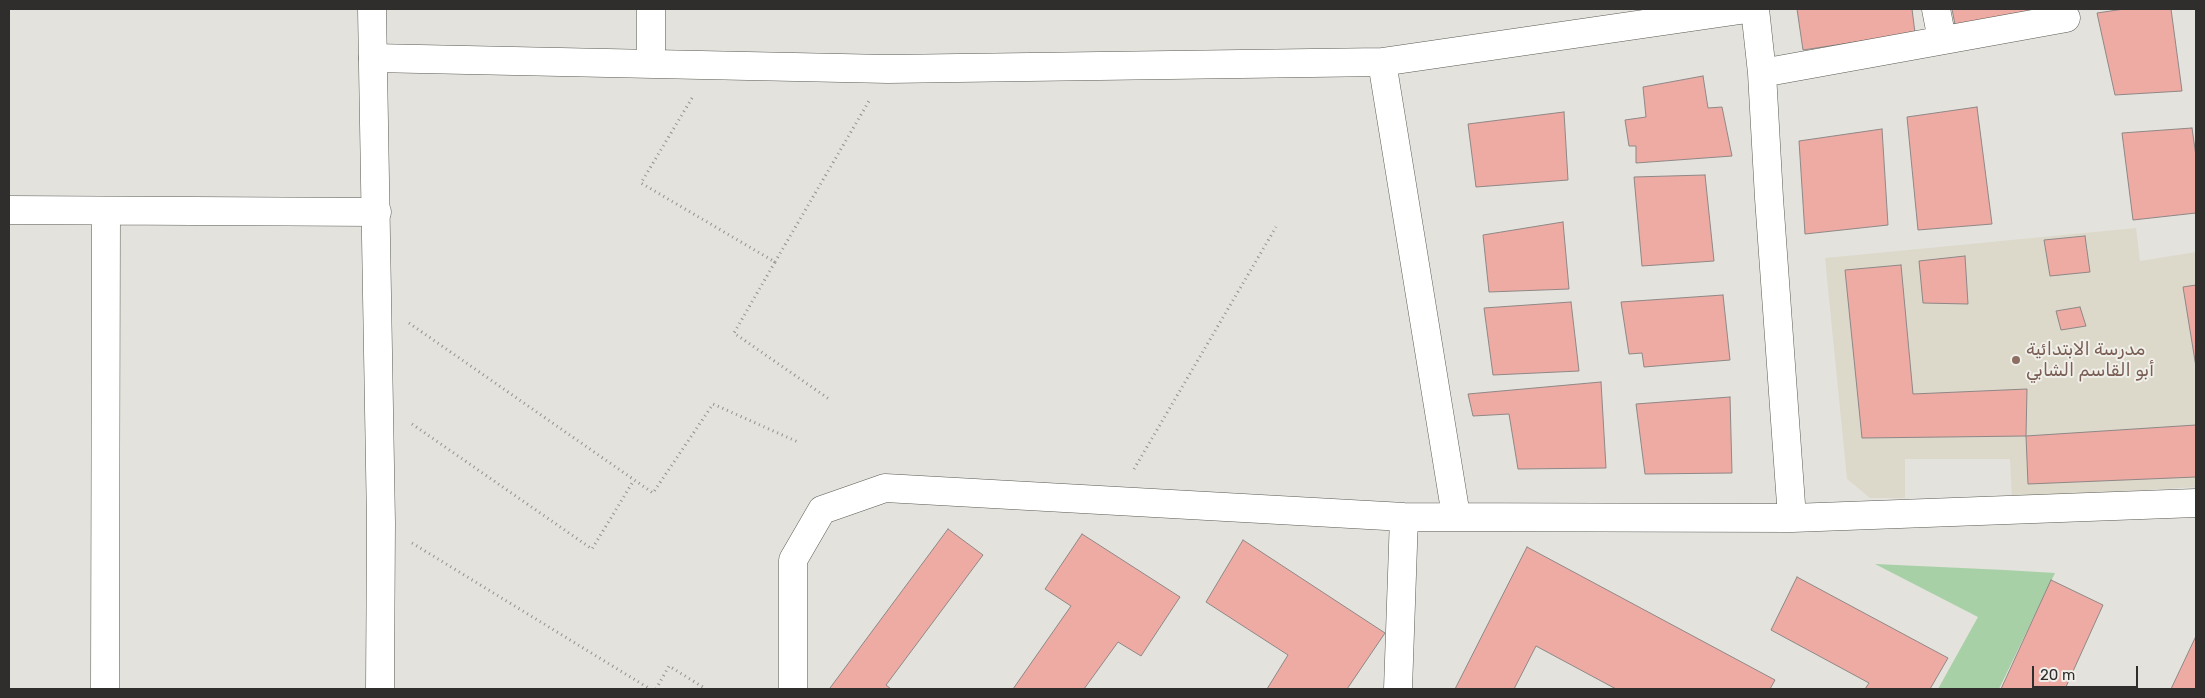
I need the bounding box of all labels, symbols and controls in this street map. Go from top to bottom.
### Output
place label: مدرسة الابتدائية أبو القاسم الشابي [2026,339,2154,382]
marker: مدرسة الابتدائية أبو القاسم الشابي [2010,354,2022,366]
scale bar [2035,656,2141,688]
text: 20 m [2040,666,2075,684]

